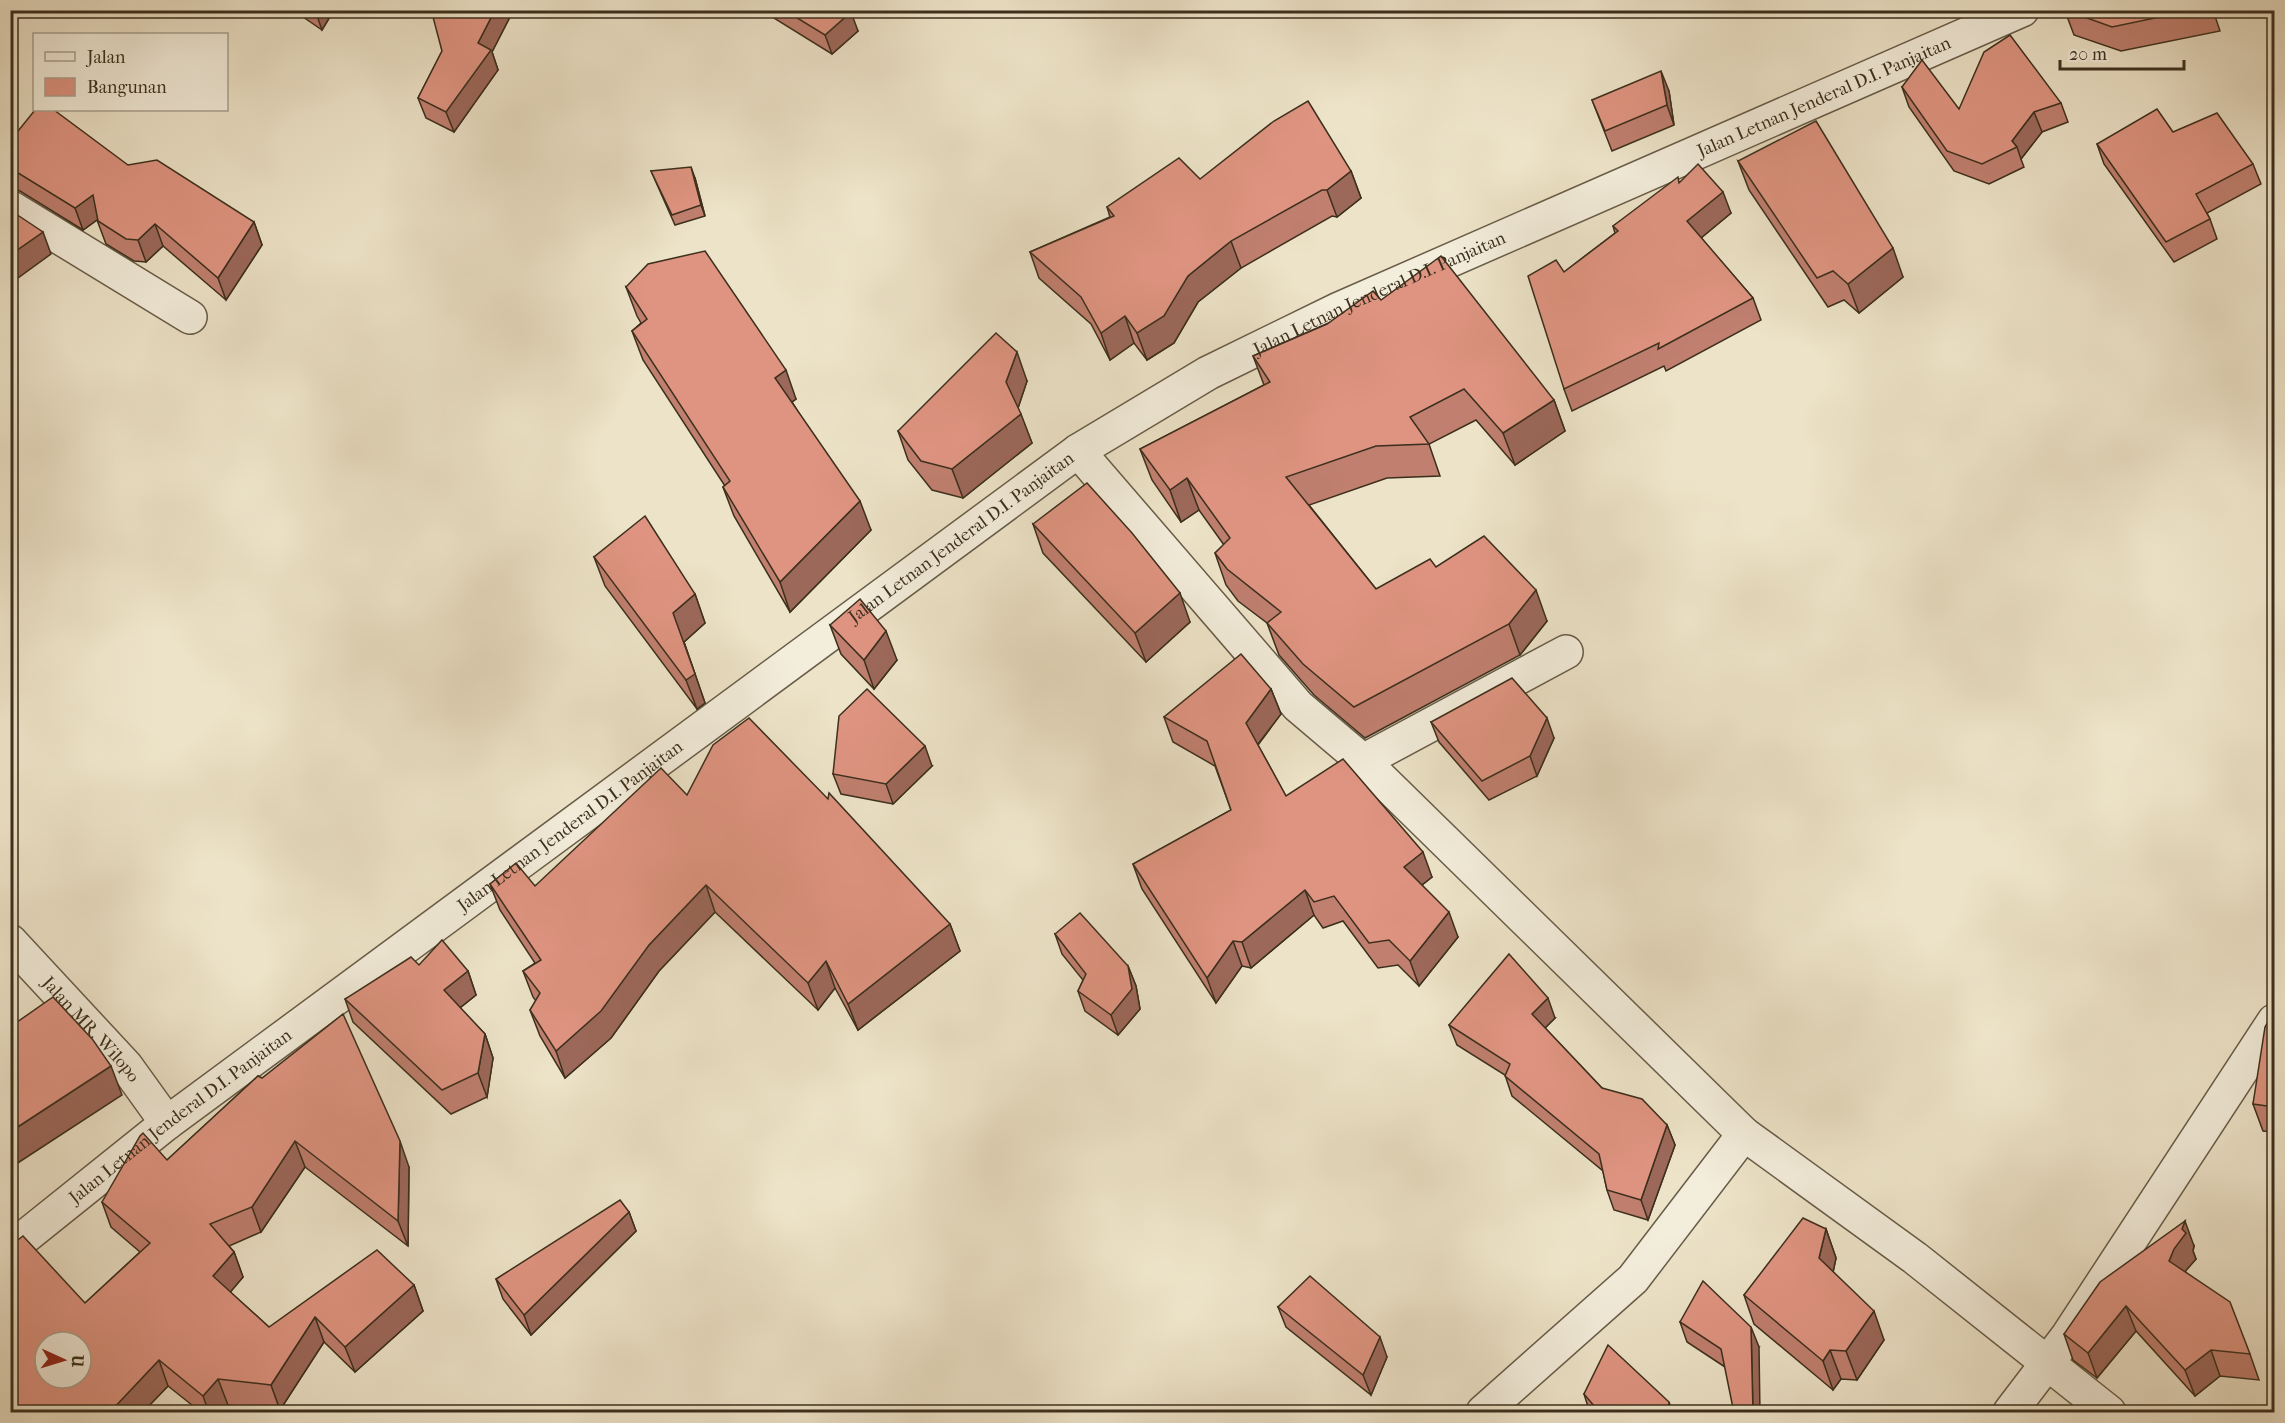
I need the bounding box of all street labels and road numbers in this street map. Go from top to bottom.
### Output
street label: Jalan Letnan Jenderal D.I. Panjaitan [1692,32,1955,163]
street label: Jalan Letnan Jenderal D.I. Panjaitan [1248,227,1509,361]
street label: Jalan Letnan Jenderal D.I. Panjaitan [843,447,1079,629]
street label: Jalan Letnan Jenderal D.I. Panjaitan [452,736,687,917]
street label: Jalan MR. Wilopo [36,971,144,1086]
street label: Jalan Letnan Jenderal D.I. Panjaitan [64,1024,296,1210]

